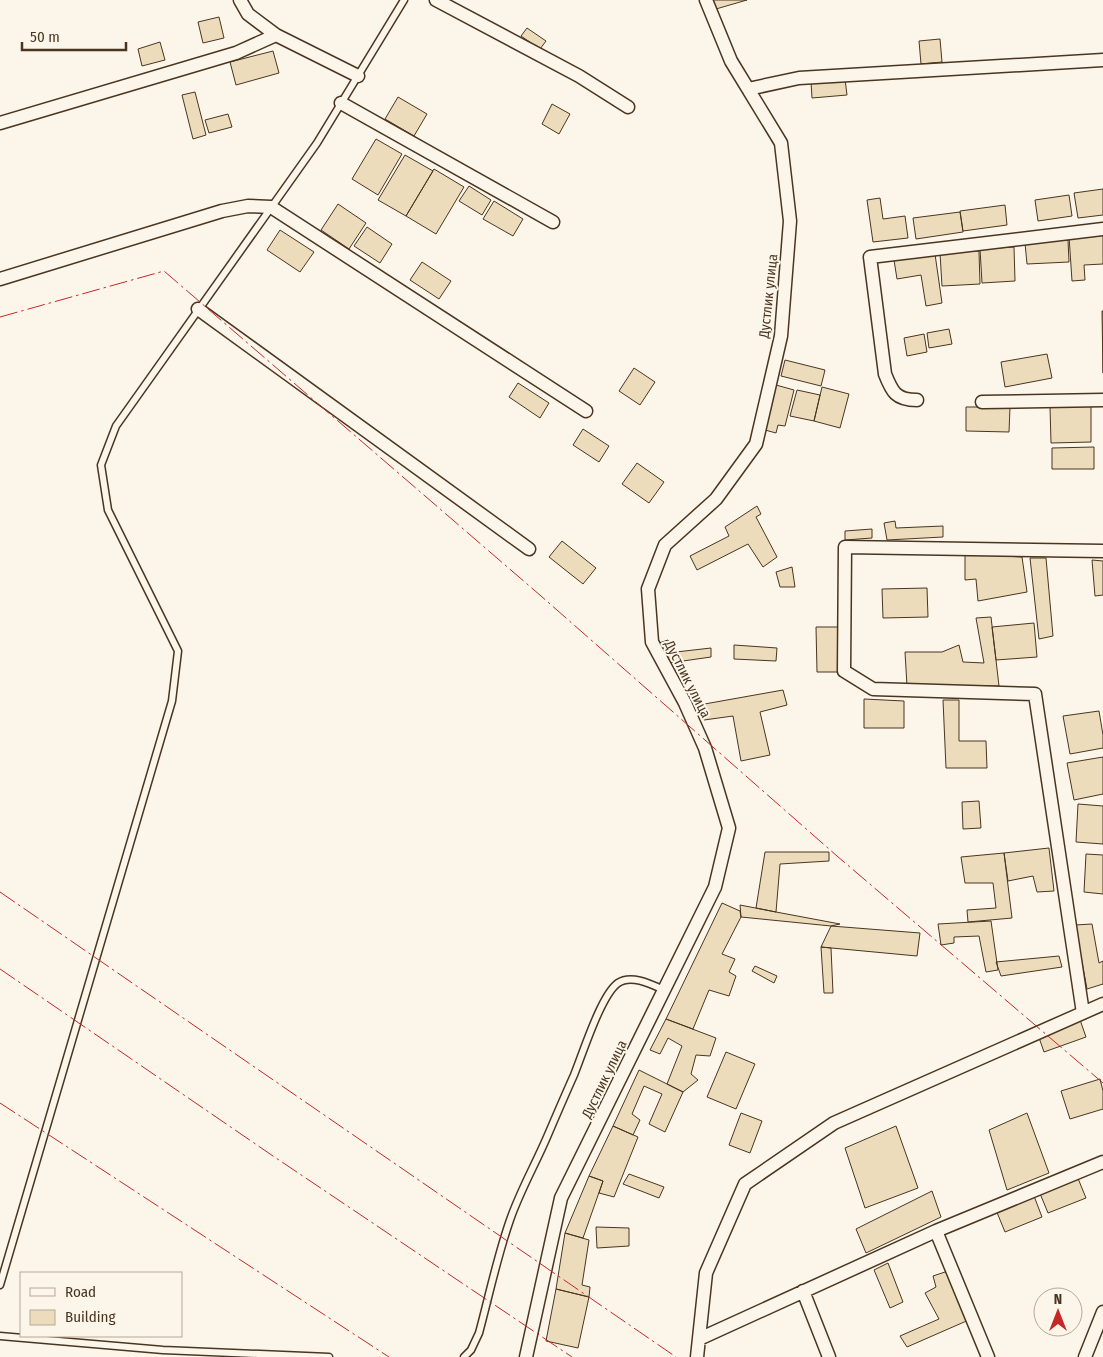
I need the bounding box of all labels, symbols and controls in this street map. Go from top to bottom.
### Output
scale bar [22,20,126,52]
text: 50 m [30,28,60,46]
street label: Дустлик улица [756,253,781,340]
street label: Дустлик улица [660,637,714,721]
street label: Дустлик улица [578,1037,631,1122]
legend [20,1272,182,1337]
text: Road [65,1283,96,1301]
north arrow [1033,1287,1083,1337]
text: N [1054,1291,1062,1308]
text: Building [65,1308,116,1326]

